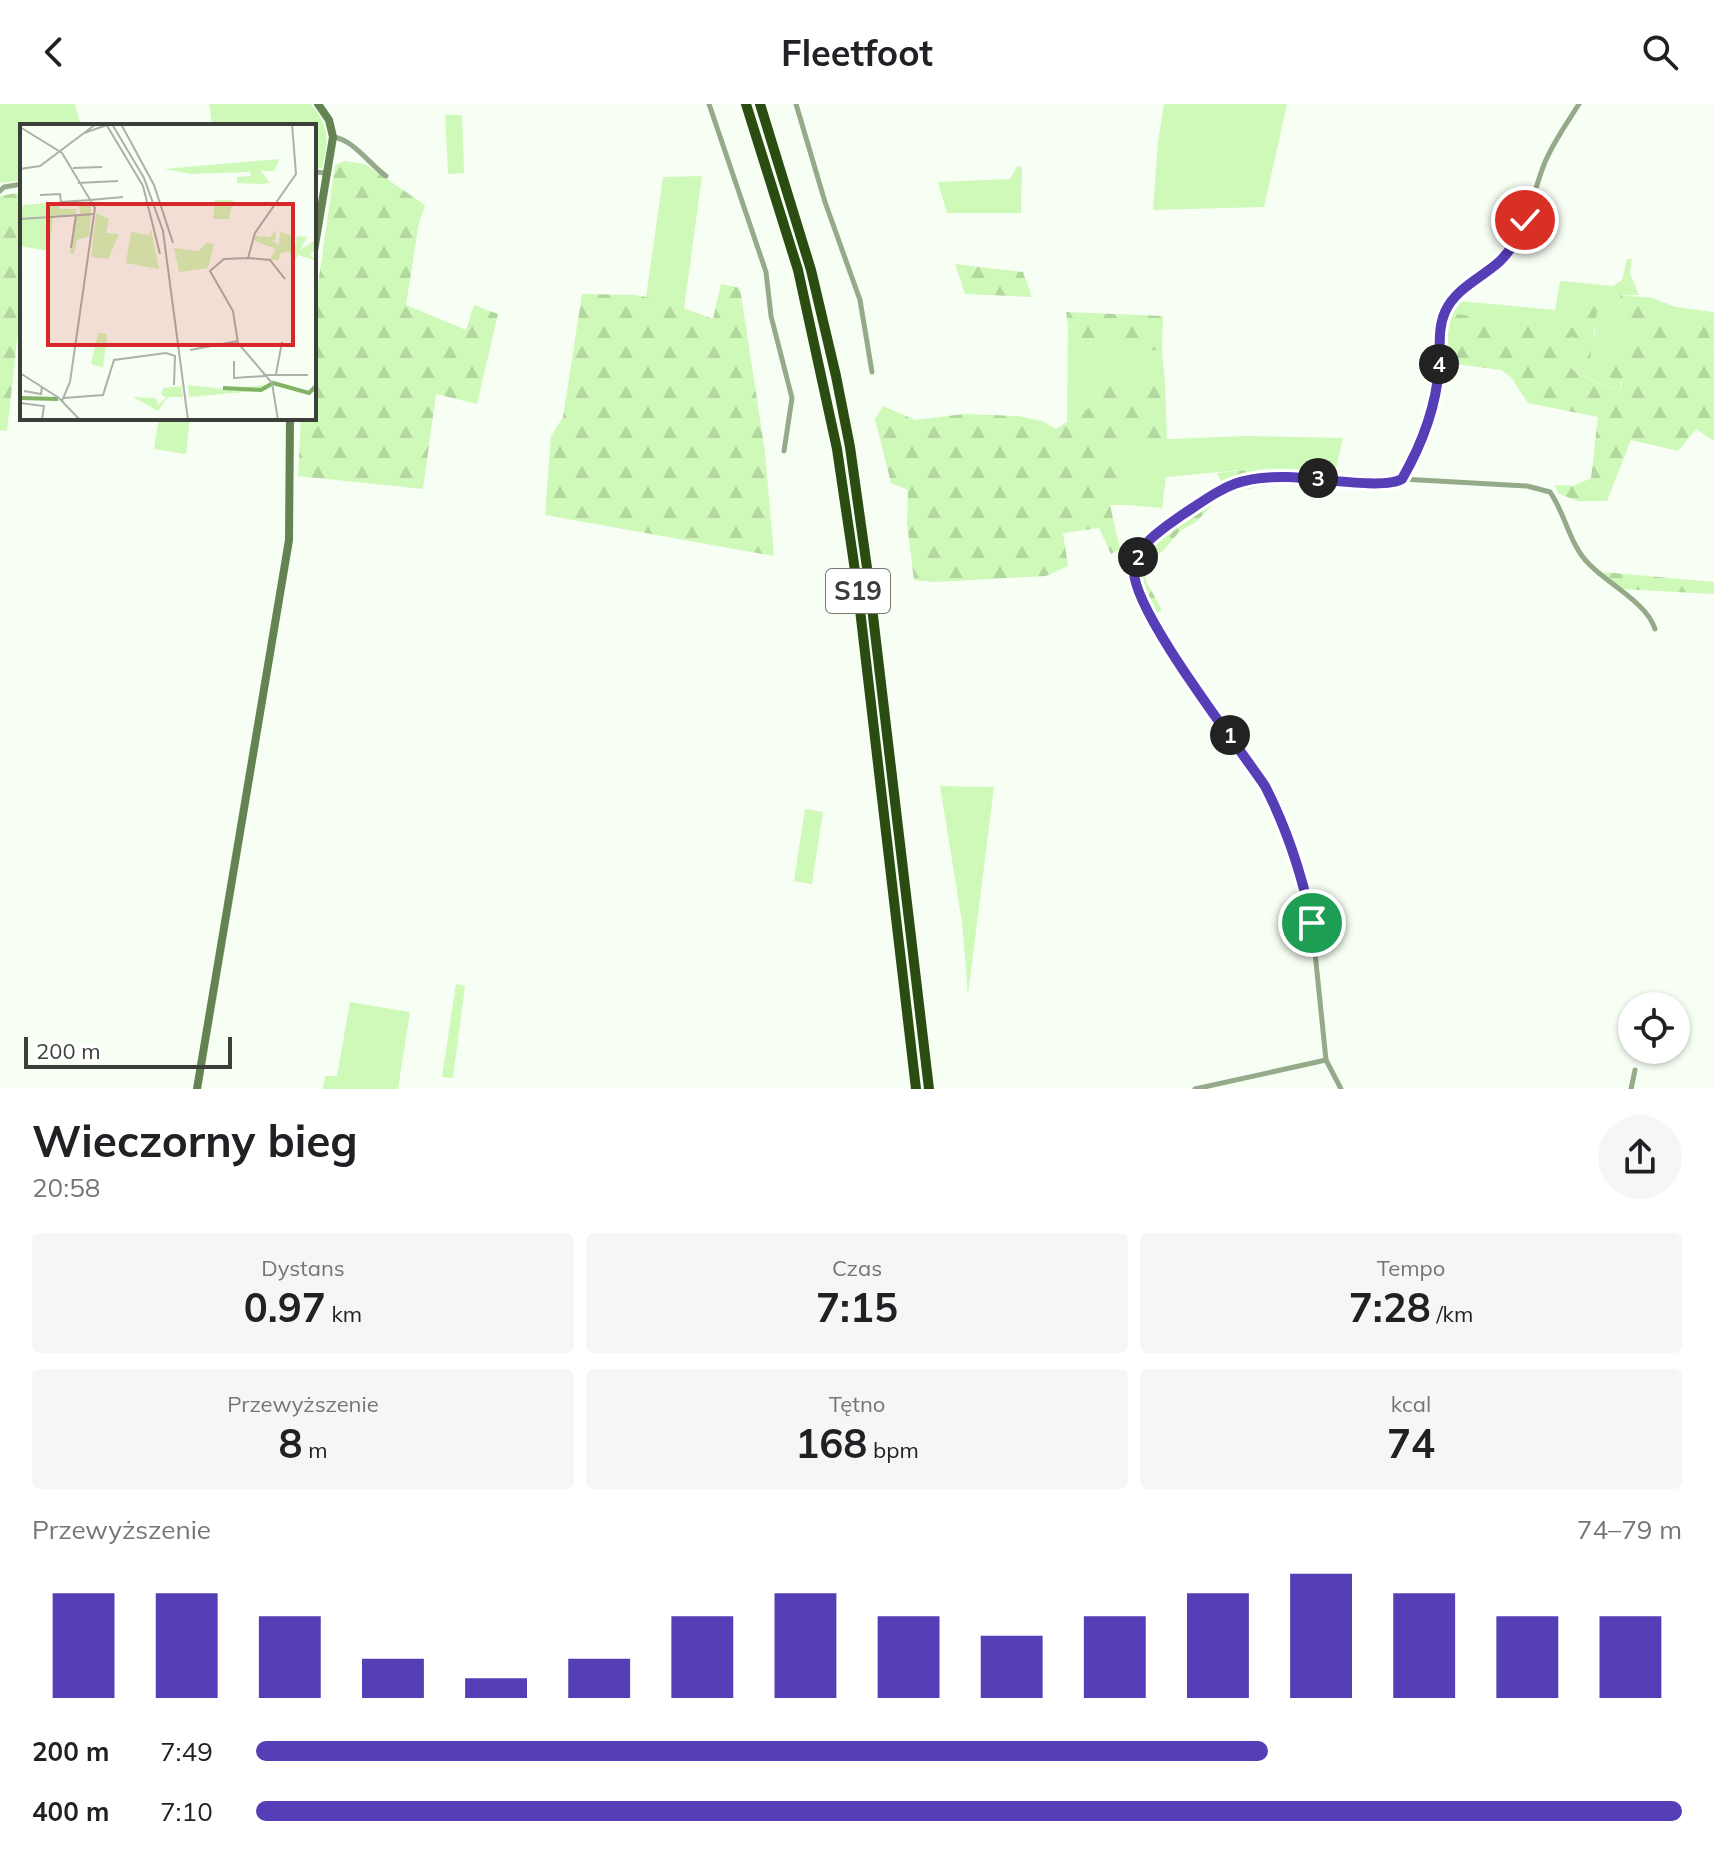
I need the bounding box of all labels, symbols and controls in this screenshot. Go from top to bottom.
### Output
icon: back [32,30,76,74]
text: Fleetfoot [781,30,933,75]
icon: search [1638,30,1682,74]
inset map [20,124,316,420]
pin [1491,186,1559,254]
icon: check [1503,198,1547,242]
pin: 4 [1419,344,1459,384]
text: 4 [1432,350,1446,378]
pin: 3 [1298,458,1338,498]
text: 3 [1311,464,1325,492]
pin: 2 [1118,537,1158,577]
text: 2 [1131,543,1145,571]
road number: S19 [826,569,890,613]
pin: 1 [1210,715,1250,755]
text: 1 [1223,721,1237,749]
pin [1278,889,1346,957]
icon: arrive [1290,901,1334,945]
map controls [1618,992,1690,1064]
button: locate [1618,992,1690,1064]
scale bar [24,1033,232,1069]
text: 200 m [36,1037,101,1065]
text: Wieczorny bieg [32,1113,358,1168]
button: share [1598,1115,1682,1199]
text: 20:58 [32,1171,100,1204]
text: Dystans [261,1254,345,1282]
text: Czas [832,1254,882,1282]
text: Tempo [1377,1254,1445,1282]
text: 0.97 [244,1282,326,1332]
text: 7:15 [816,1282,898,1332]
text: 7:28 [1349,1282,1431,1332]
text: km [326,1300,362,1328]
text: /km [1431,1300,1473,1328]
text: Przewyższenie [227,1390,379,1418]
text: Tętno [829,1390,885,1418]
text: kcal [1391,1390,1431,1418]
text: 8 [278,1418,302,1468]
text: 168 [795,1418,867,1468]
text: 74 [1387,1418,1435,1468]
text: m [302,1436,328,1464]
text: bpm [867,1436,919,1464]
text: Przewyższenie [32,1513,211,1546]
text: 74–79 m [1577,1513,1682,1546]
text: 200 m [32,1735,109,1768]
text: 7:49 [160,1735,213,1768]
text: 400 m [32,1795,109,1828]
text: 7:10 [160,1795,213,1828]

